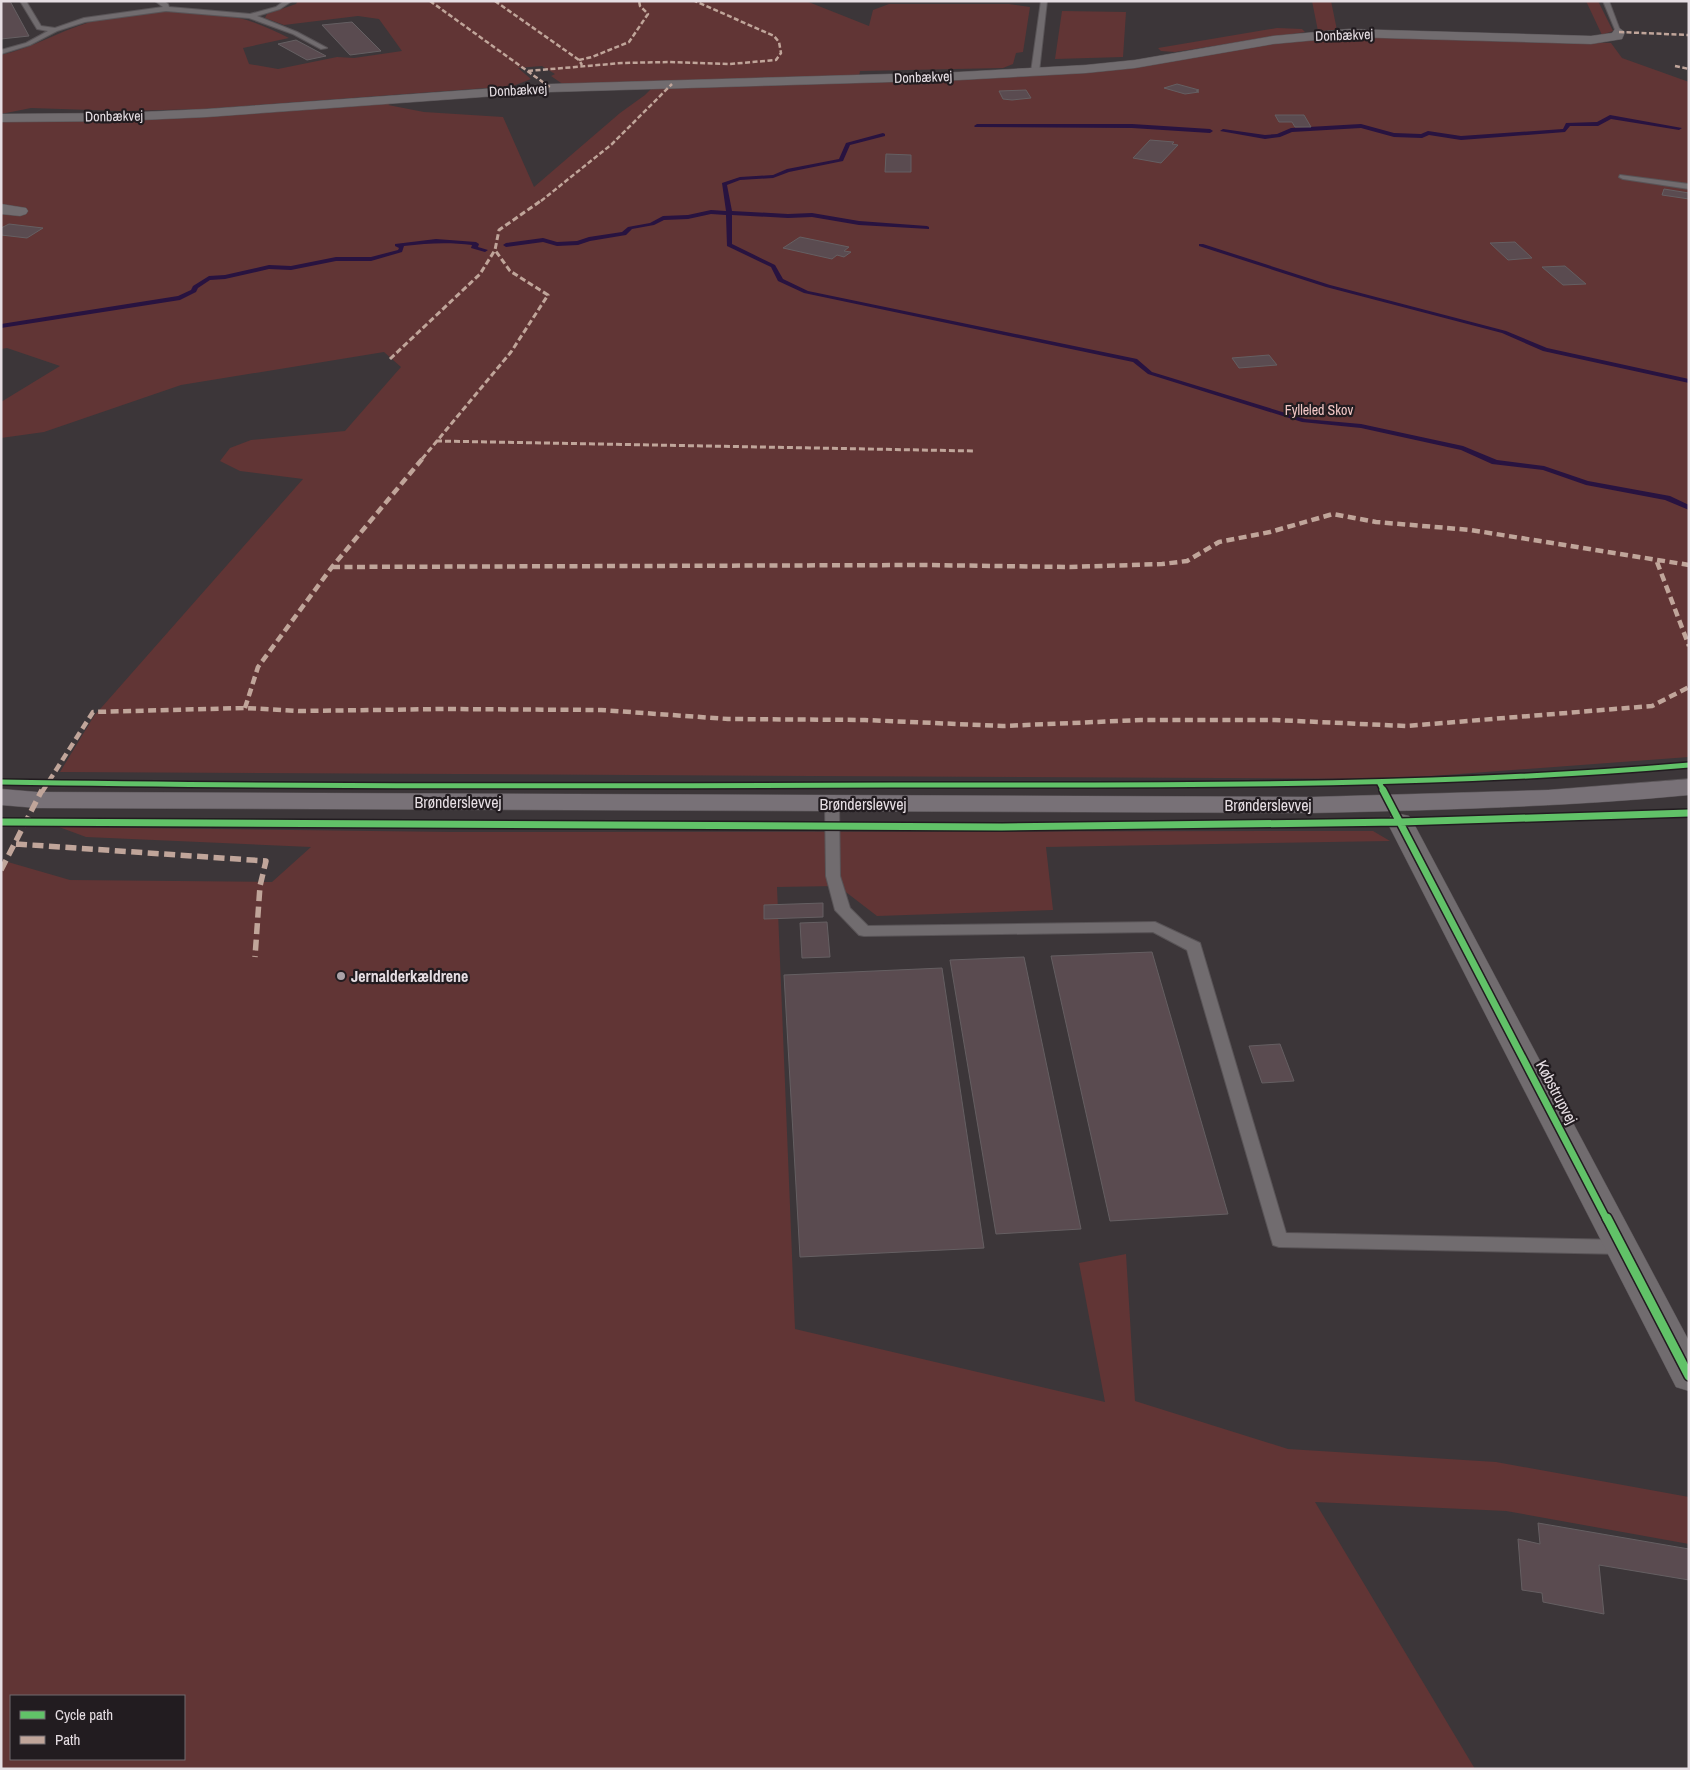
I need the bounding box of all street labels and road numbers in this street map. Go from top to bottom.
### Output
street label: Donbækvej [1315,25,1373,45]
street label: Donbækvej [894,67,952,87]
street label: Donbækvej [489,79,547,101]
street label: Donbækvej [85,106,143,126]
street label: Brønderslevvej [415,791,501,813]
street label: Brønderslevvej [820,793,906,815]
street label: Brønderslevvej [1225,794,1311,816]
street label: Købstrupvej [1531,1056,1583,1128]

